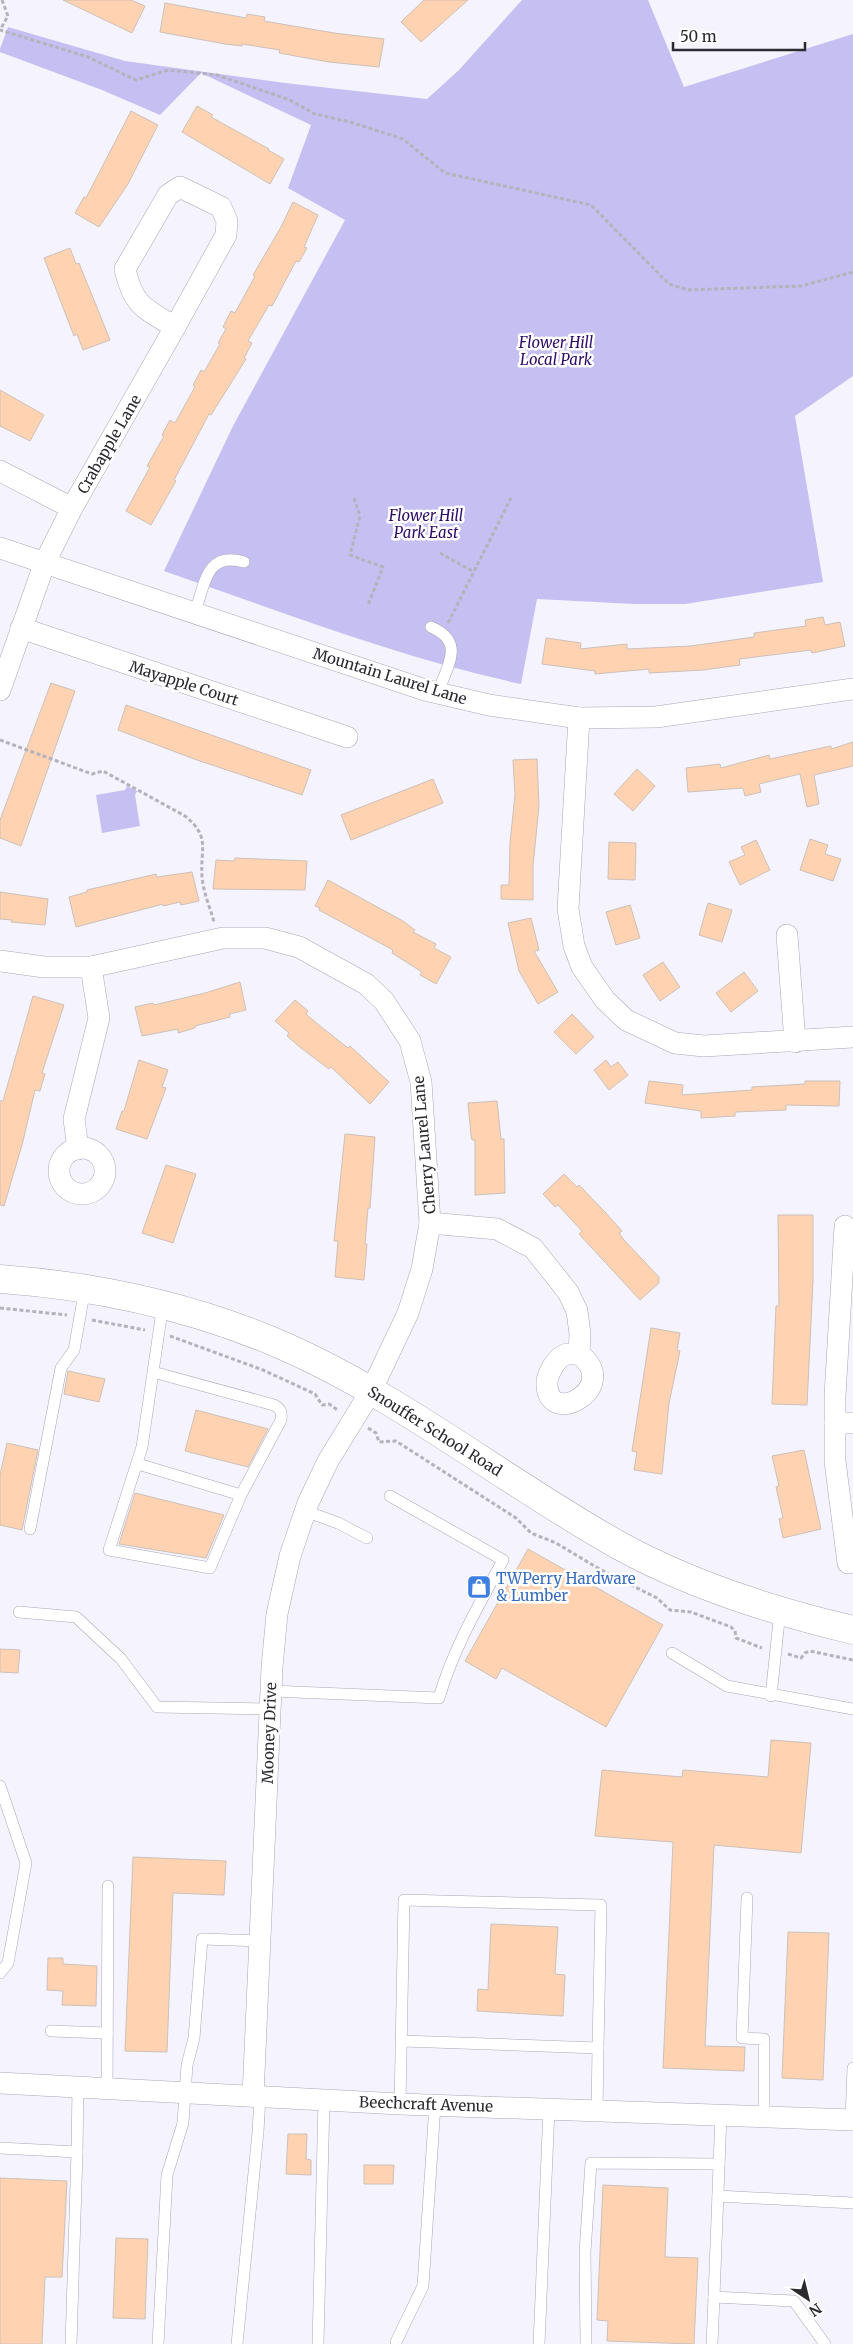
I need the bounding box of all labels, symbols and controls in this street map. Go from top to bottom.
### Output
scale bar [673,20,806,52]
text: 50 m [680,27,717,46]
park label: Flower Hill Local Park [518,333,593,369]
street label: Crabapple Lane [73,391,145,497]
park label: Flower Hill Park East [388,506,463,542]
street label: Mountain Laurel Lane [311,644,469,708]
street label: Mayapple Court [127,656,241,710]
street label: Cherry Laurel Lane [408,1075,439,1215]
street label: Snouffer School Road [364,1382,506,1480]
place label: TWPerry Hardware & Lumber [496,1569,636,1605]
shop icon: TWPerry Hardware & Lumber [466,1574,492,1600]
street label: Mooney Drive [258,1682,280,1784]
street label: Beechcraft Avenue [359,2092,493,2116]
north arrow [783,2274,833,2324]
text: N [806,2299,825,2320]

